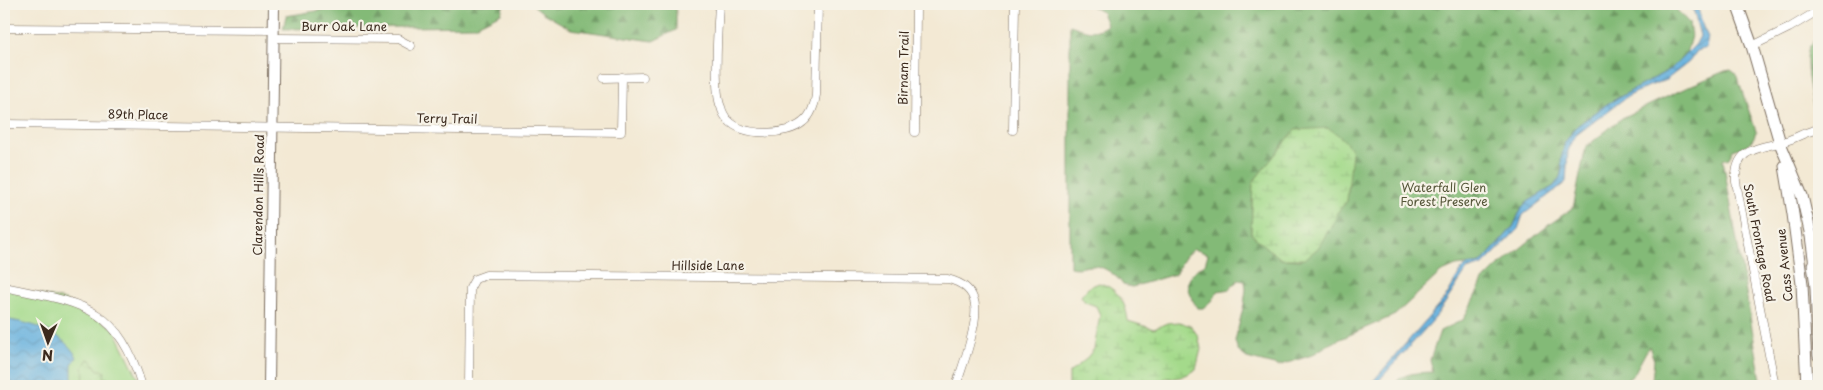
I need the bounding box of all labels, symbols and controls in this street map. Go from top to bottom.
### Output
street label: Burr Oak Lane [301,17,387,35]
street label: Birnam Trail [893,31,913,105]
street label: 89th Place [108,104,168,124]
street label: Terry Trail [416,108,478,128]
street label: Clarendon Hills Road [248,134,268,256]
park label: Waterfall Glen Forest Preserve [1400,178,1488,210]
street label: South Frontage Road [1740,182,1780,304]
street label: Cass Avenue [1771,227,1797,303]
street label: Hillside Lane [672,256,745,274]
north arrow [22,318,72,368]
text: N [42,345,53,366]

